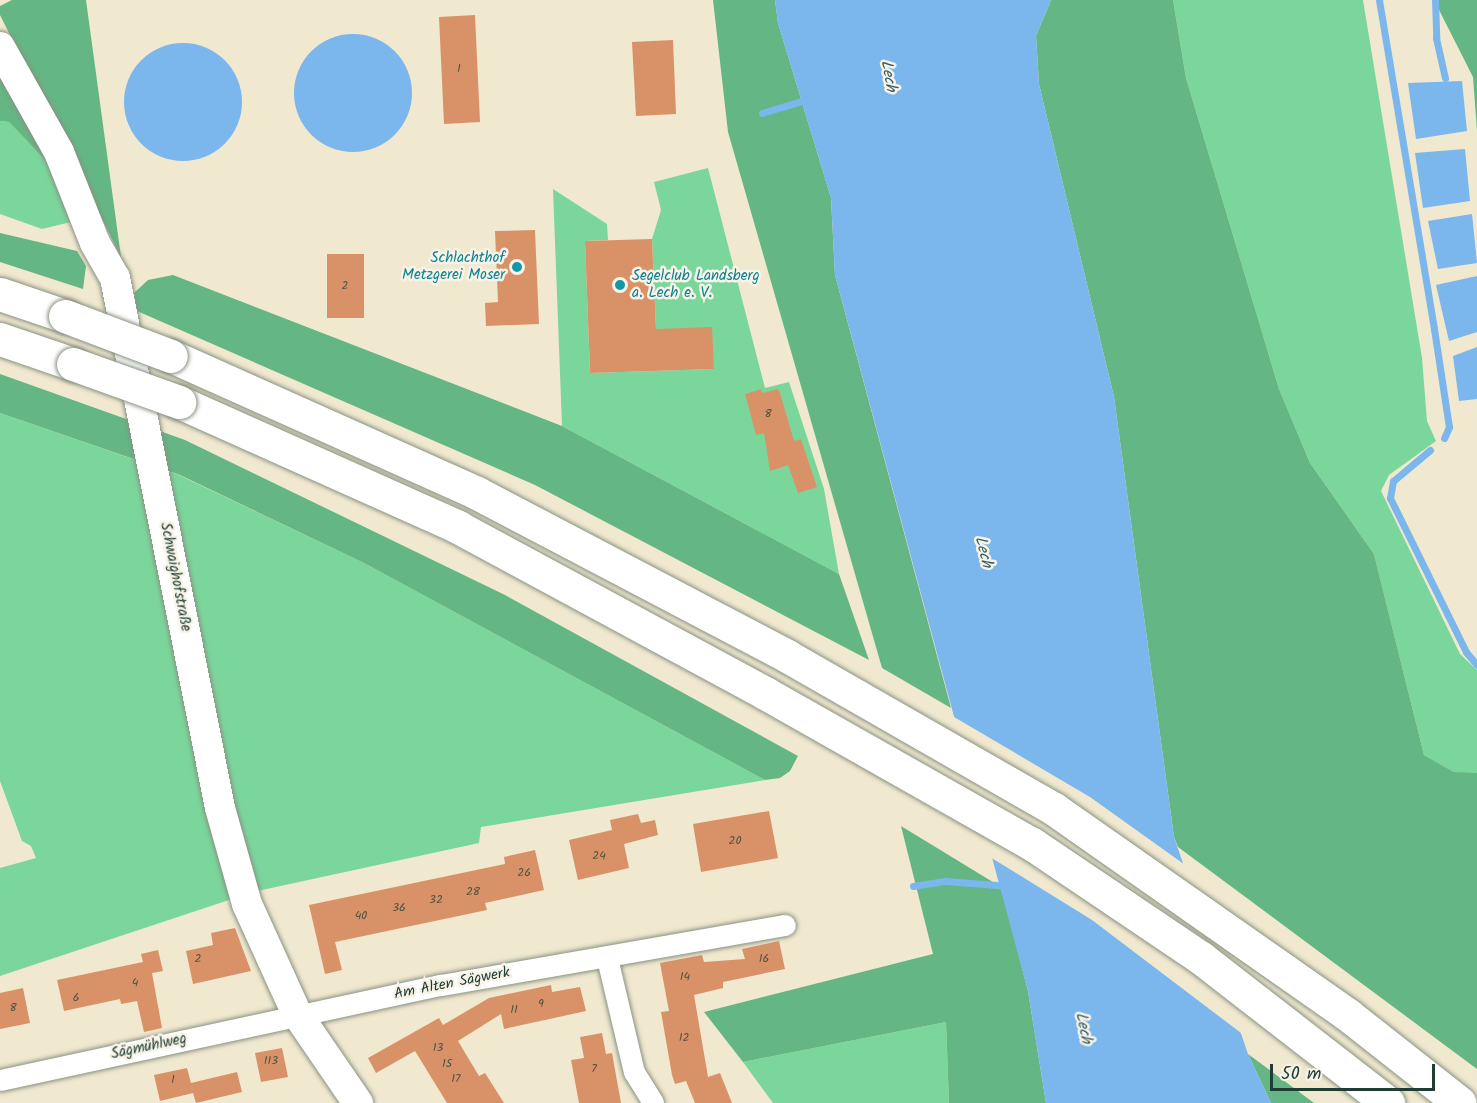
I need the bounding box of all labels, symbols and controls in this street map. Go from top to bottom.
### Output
water label: Lech [876,59,900,93]
house number: 1 [457,62,461,76]
place label: Schlachthof Metzgerei Moser [402,249,505,284]
marker: Schlachthof Metzgerei Moser [510,260,524,274]
place label: Segelclub Landsberg a. Lech e. V. [632,267,760,302]
marker: Segelclub Landsberg a. Lech e. V. [613,278,627,292]
house number: 2 [342,279,348,293]
house number: 8 [764,407,772,421]
street label: Schwaighofstraße [156,521,194,633]
water label: Lech [970,534,996,570]
house number: 20 [729,834,741,848]
house number: 24 [592,849,606,863]
house number: 26 [517,866,531,880]
house number: 28 [466,885,480,899]
house number: 32 [429,893,443,907]
house number: 36 [392,901,406,915]
house number: 40 [355,909,367,923]
house number: 2 [195,952,201,966]
house number: 16 [759,952,769,966]
street label: Am Alten Sägwerk [393,964,511,1004]
house number: 14 [680,970,690,984]
house number: 4 [132,976,138,990]
house number: 6 [73,991,79,1005]
house number: 9 [538,997,544,1011]
house number: 8 [9,1001,17,1015]
house number: 11 [510,1003,518,1017]
water label: Lech [1071,1011,1095,1045]
street label: Sägmühlweg [109,1030,189,1064]
house number: 12 [679,1031,689,1045]
house number: 13 [433,1041,443,1055]
scale bar [1273,1052,1438,1090]
house number: 113 [264,1054,278,1068]
house number: 15 [442,1057,452,1071]
text: 50 m [1281,1060,1321,1089]
house number: 7 [591,1062,597,1076]
house number: 17 [451,1072,461,1086]
house number: 1 [171,1073,175,1087]

